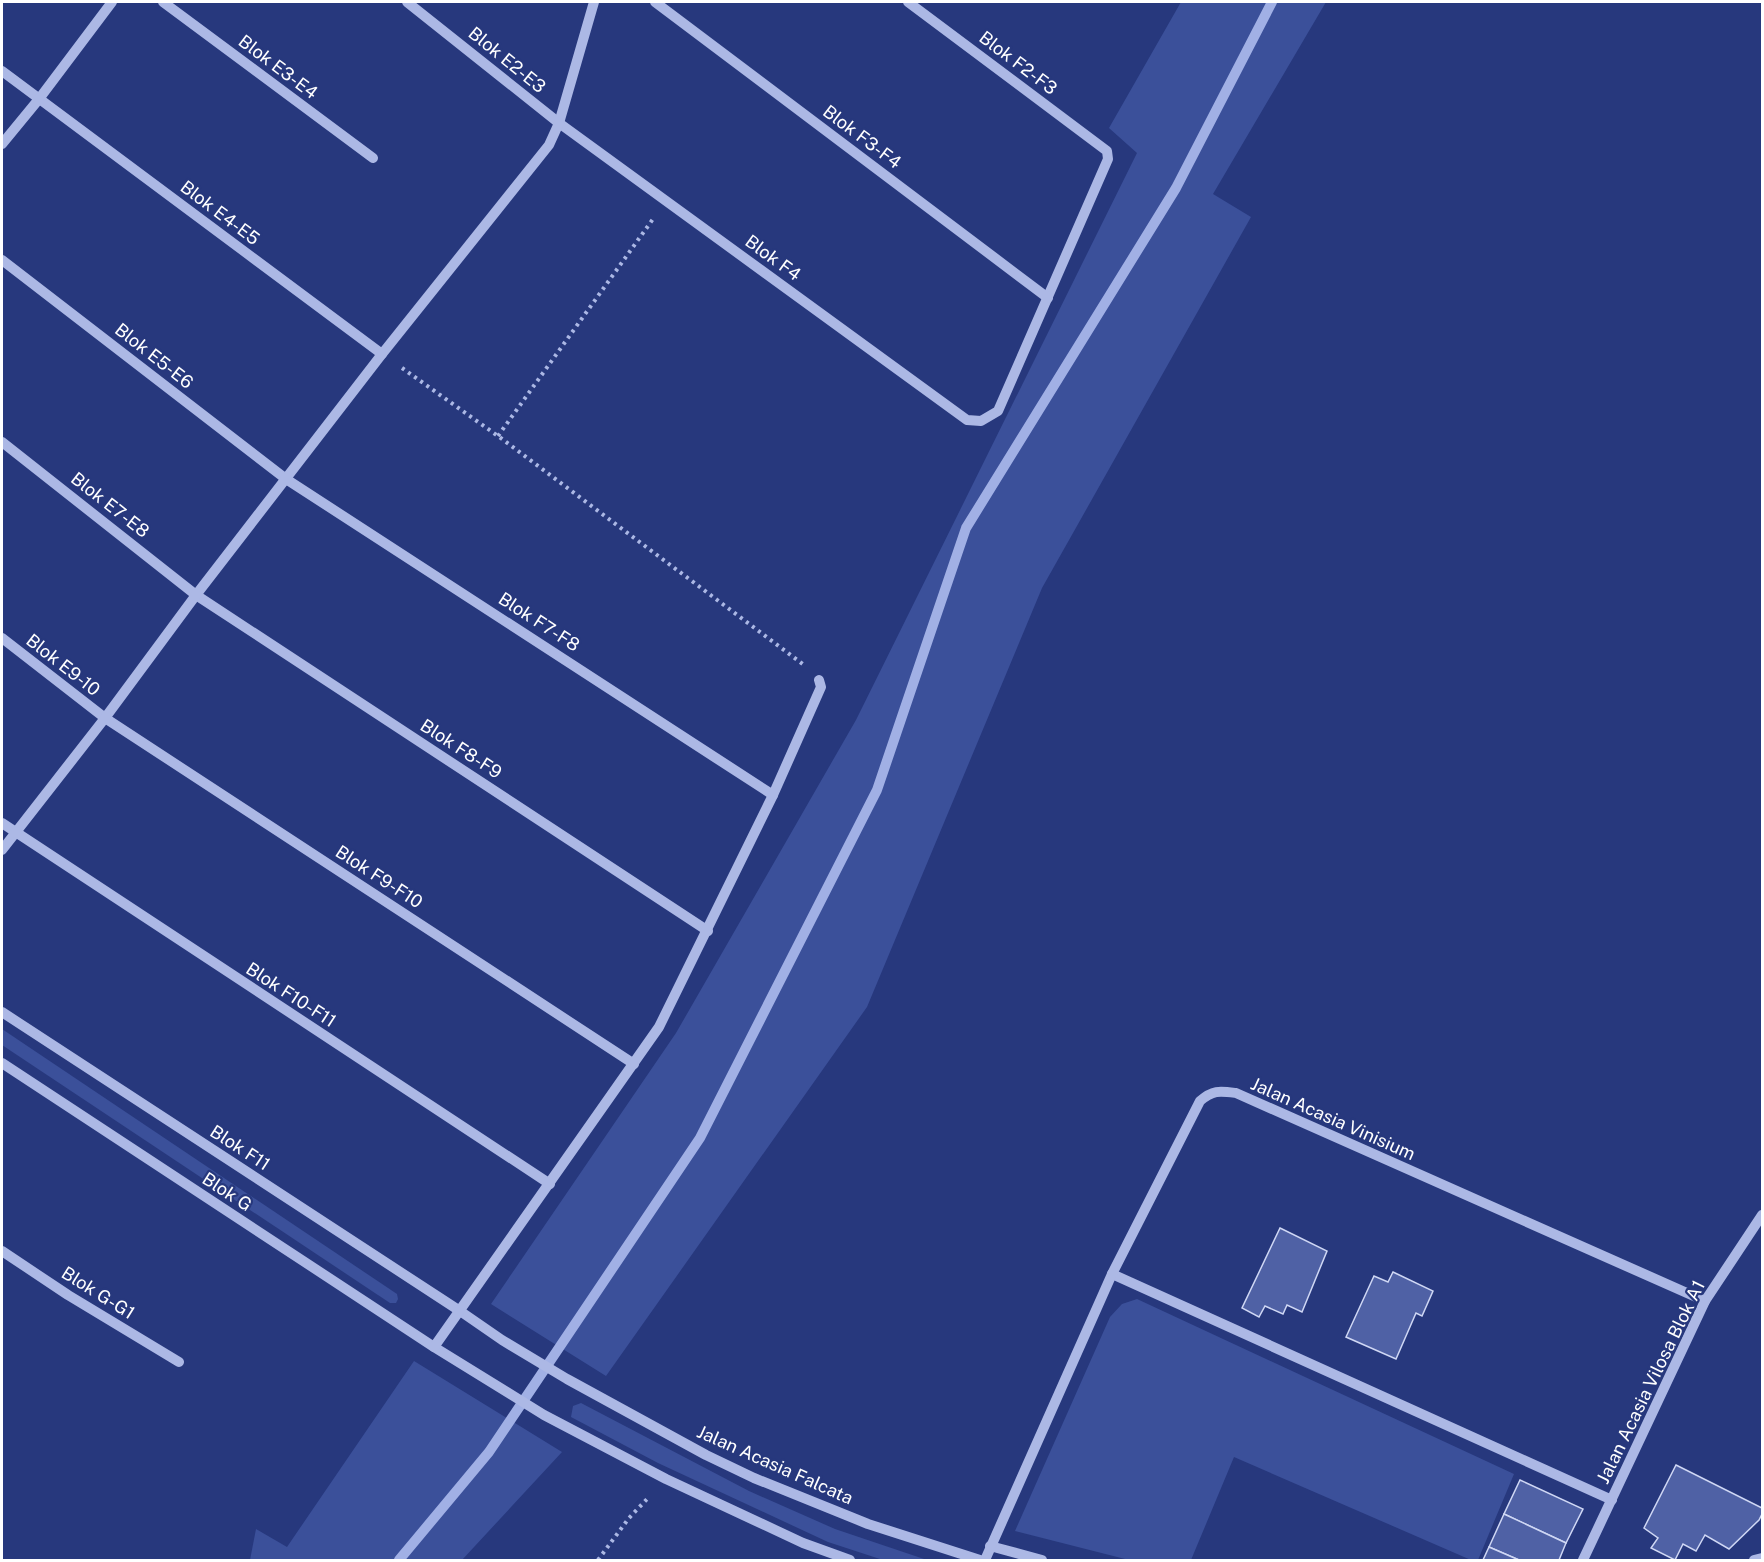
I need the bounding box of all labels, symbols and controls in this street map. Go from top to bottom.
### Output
street label: Blok E2-E3 [465,22,550,97]
street label: Blok F2-F3 [975,27,1061,99]
street label: Blok E3-E4 [235,30,322,103]
street label: Blok F3-F4 [819,100,906,173]
street label: Blok E4-E5 [177,176,264,249]
street label: Blok F4 [741,230,805,285]
street label: Blok E5-E6 [111,319,198,393]
street label: Blok E7-E8 [67,468,154,542]
street label: Blok F7-F8 [495,588,584,656]
street label: Blok E9-10 [22,629,104,700]
street label: Blok F8-F9 [417,714,506,783]
street label: Blok F9-F10 [332,841,427,912]
street label: Blok F10-F11 [242,958,340,1031]
street label: Jalan Acasia Vinisium [1248,1073,1419,1164]
street label: Blok F11 [206,1121,274,1175]
street label: Blok G [199,1168,256,1215]
street label: Blok G-G1 [58,1262,139,1323]
street label: Jalan Acasia Vilosa Blok A1 [1592,1277,1709,1487]
street label: Jalan Acasia Falcata [694,1421,856,1508]

